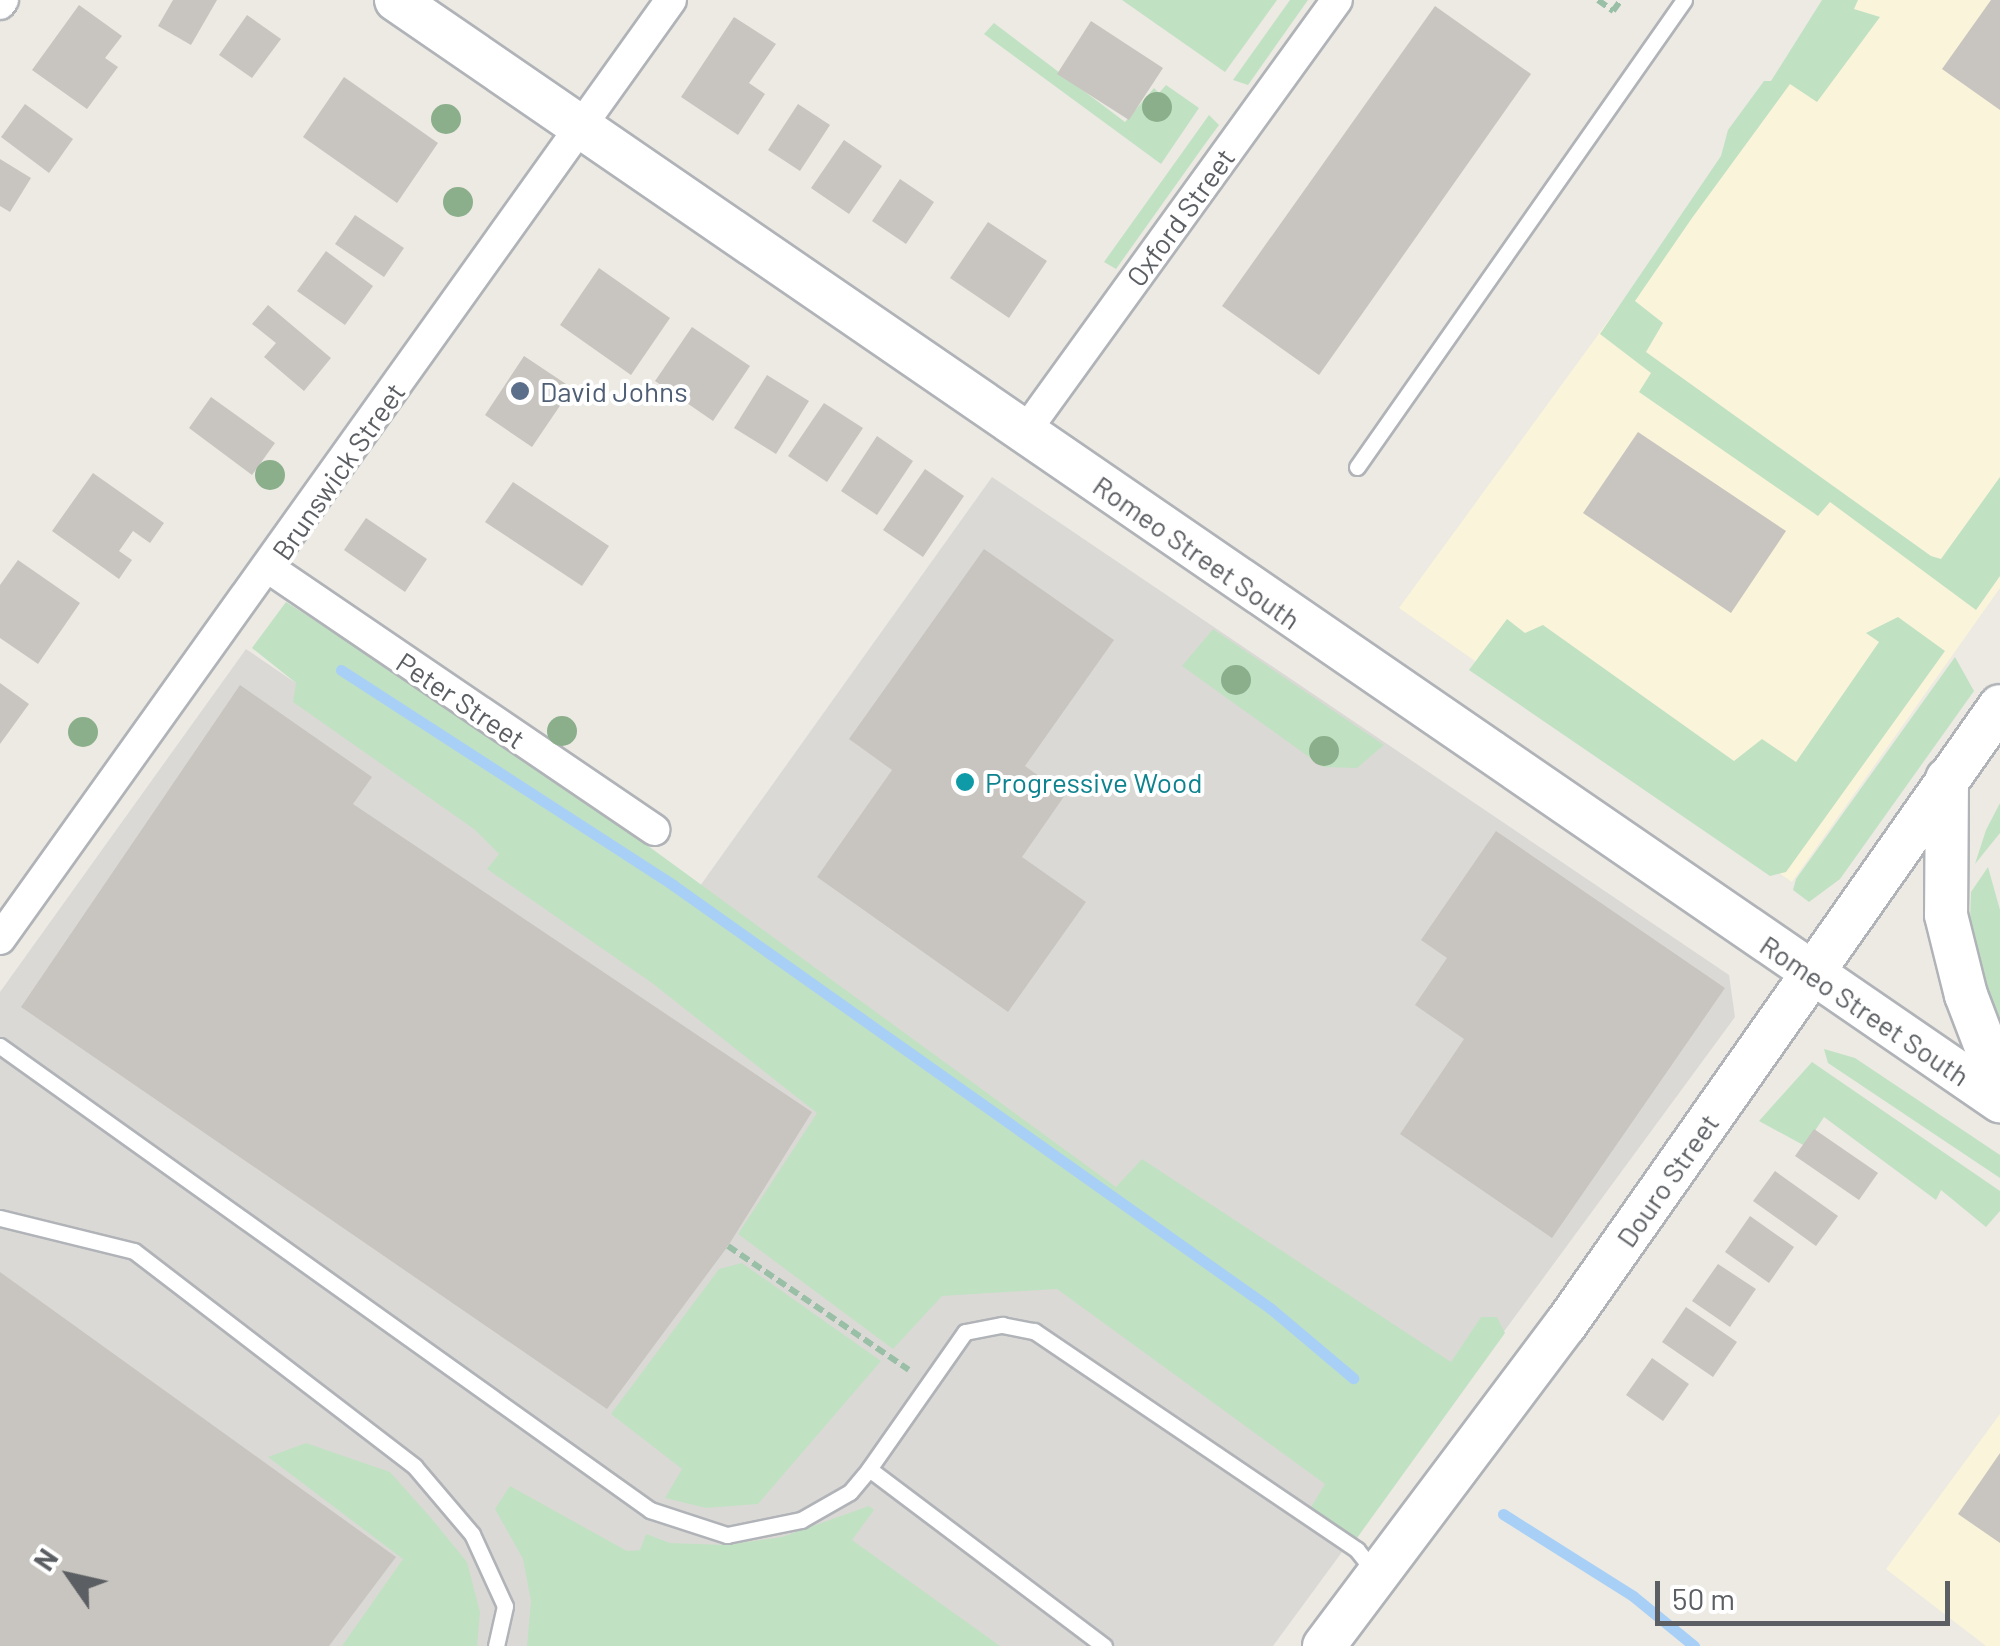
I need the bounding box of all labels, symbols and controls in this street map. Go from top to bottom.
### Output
street label: Oxford Street [1119,142,1241,292]
place label: David Johns [540,374,688,408]
street label: Brunswick Street [264,376,412,566]
marker: David Johns [509,380,531,402]
street label: Romeo Street South [1087,468,1307,636]
street label: Peter Street [390,645,532,755]
place label: Progressive Wood [985,765,1203,799]
marker: Progressive Wood [954,771,976,793]
street label: Romeo Street South [1754,928,1976,1092]
street label: Douro Street [1609,1107,1725,1253]
north arrow [20,1526,120,1626]
text: N [26,1542,64,1576]
scale bar [1660,1561,1955,1623]
text: 50 m [1672,1580,1735,1616]

